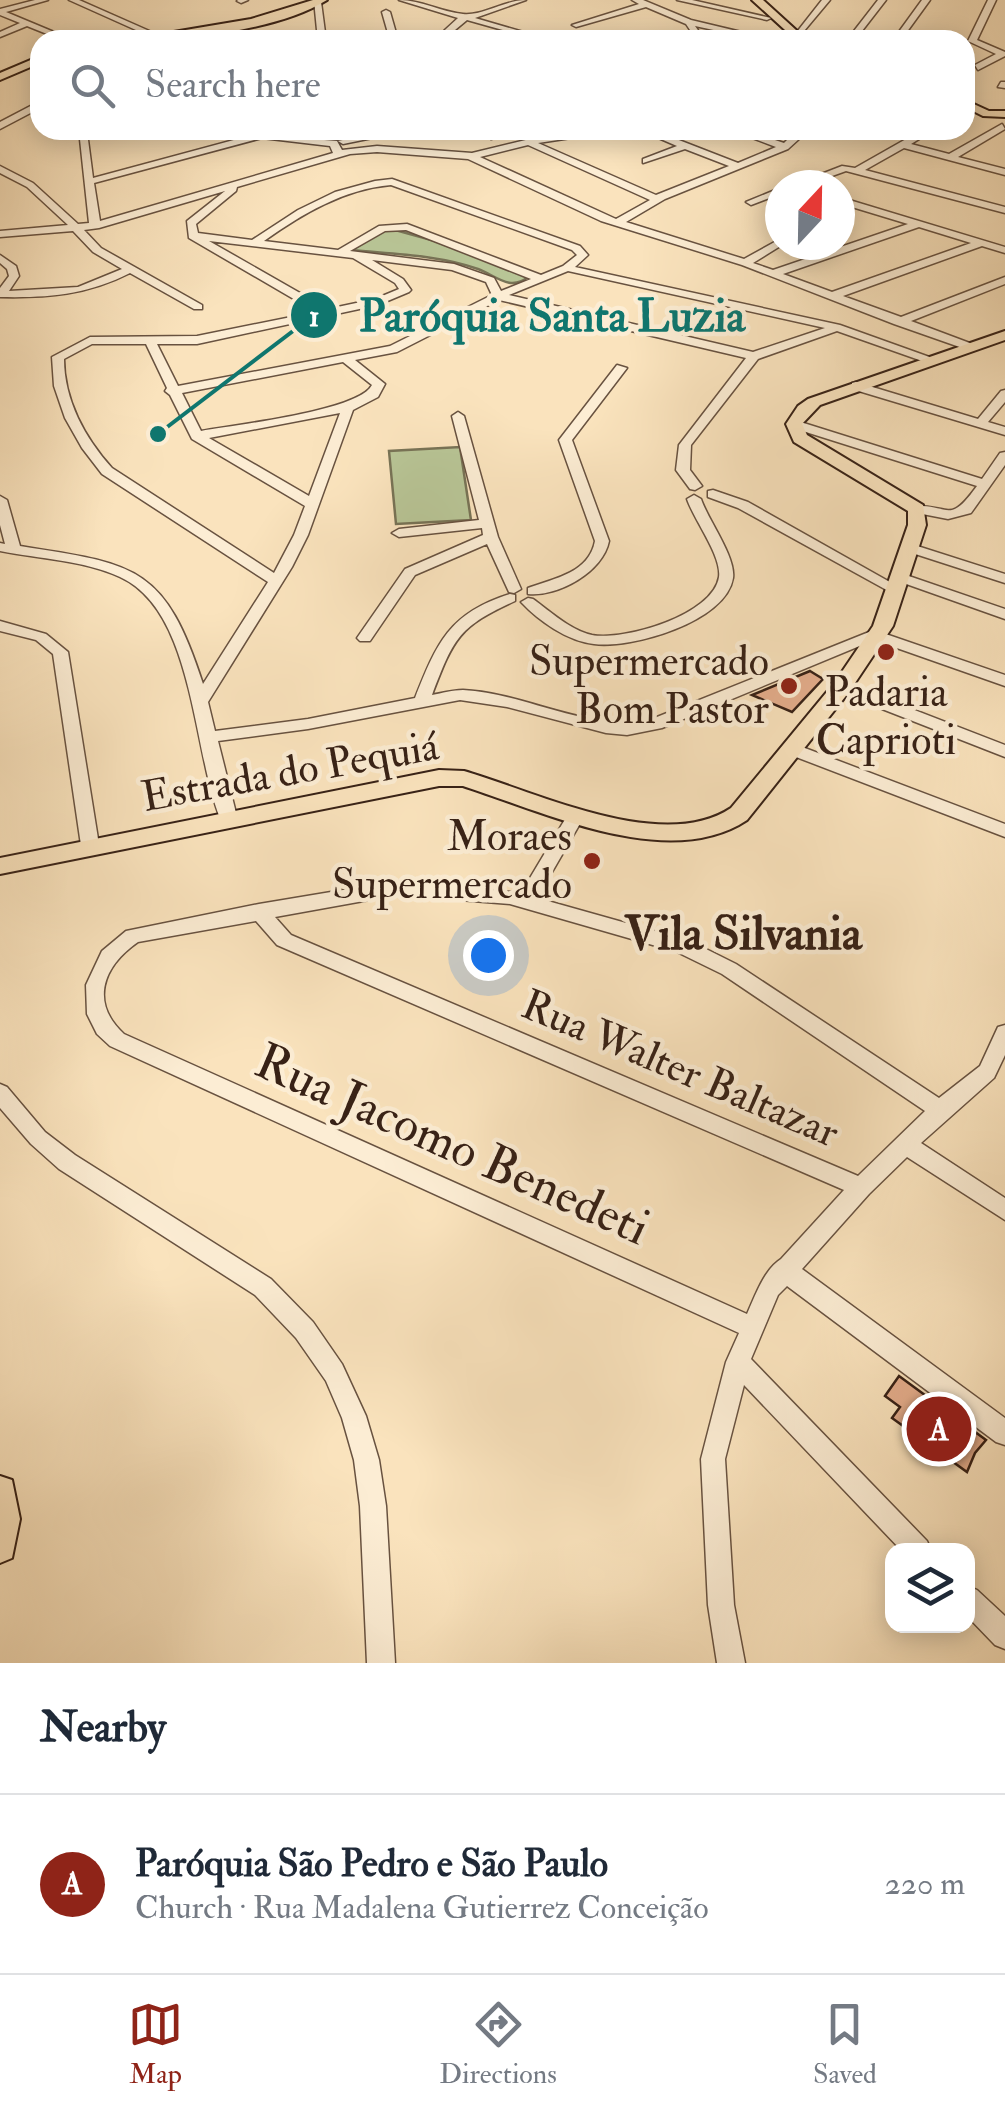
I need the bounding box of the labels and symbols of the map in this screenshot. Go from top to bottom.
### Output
north arrow [765,170,855,260]
callout: Paróquia Santa Luzia [289,278,765,353]
text: Paróquia Santa Luzia [359,289,746,345]
text: 1 [309,298,319,335]
place label: Supermercado Bom Pastor [529,636,769,736]
marker: Padaria Caprioti [875,641,897,663]
place label: Padaria Caprioti [816,667,956,767]
marker: Supermercado Bom Pastor [778,675,800,697]
street label: Estrada do Pequiá [137,720,443,824]
place label: Moraes Supermercado [332,811,572,911]
marker: Moraes Supermercado [581,850,603,872]
district label: Vila Silvania [624,904,863,964]
your location [463,930,514,981]
street label: Rua Walter Baltazar [514,979,847,1159]
street label: Rua Jacomo Benedeti [245,1030,659,1260]
pin: A [906,1392,972,1466]

